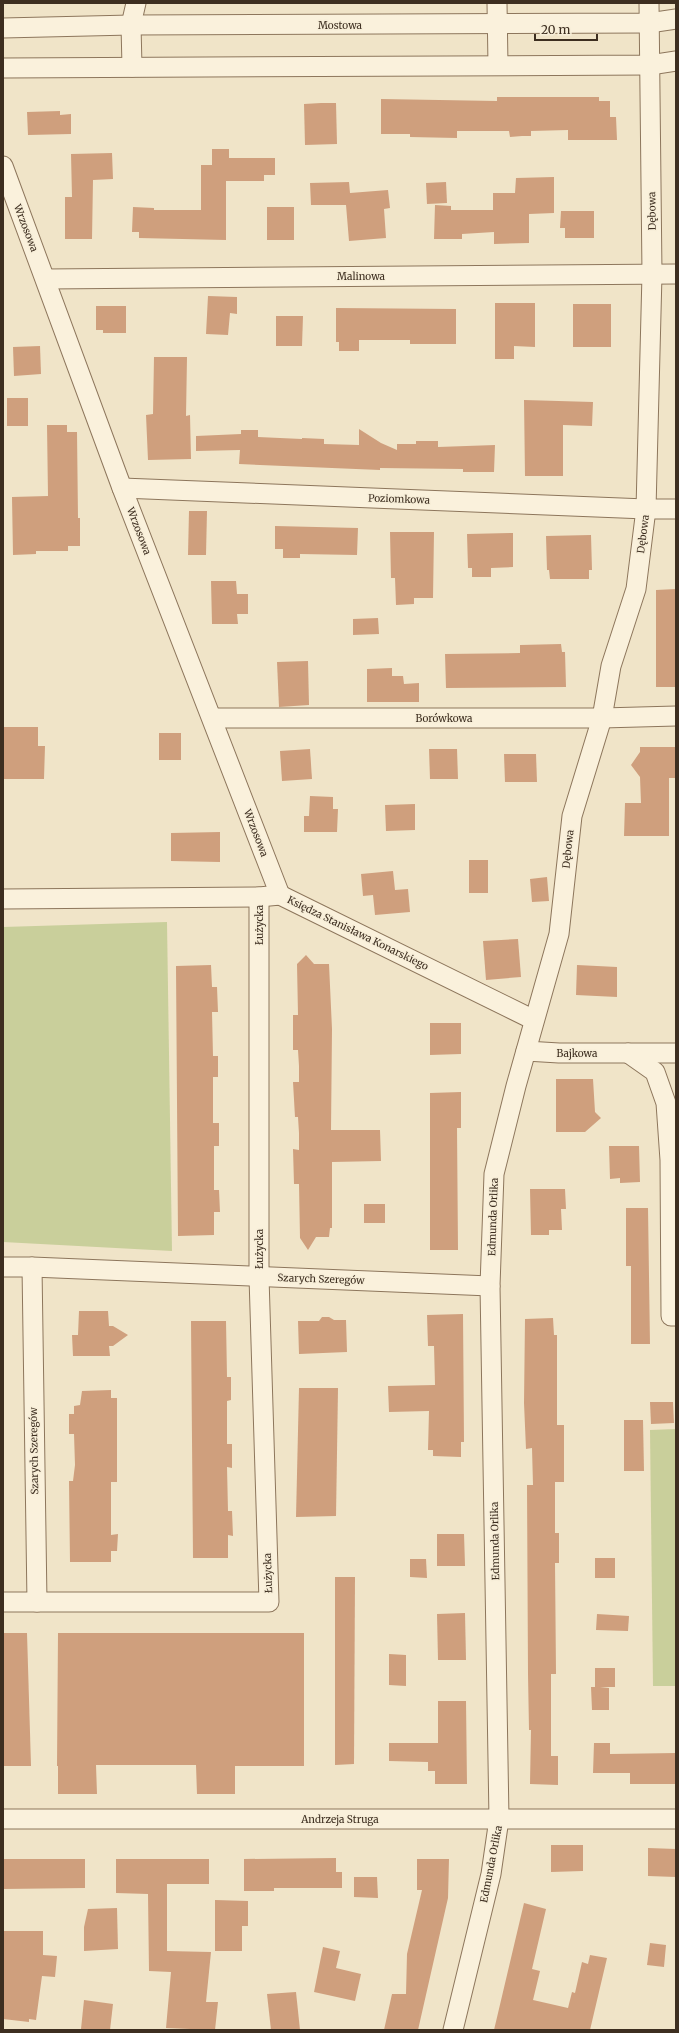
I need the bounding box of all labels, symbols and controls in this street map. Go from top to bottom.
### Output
scale bar [535,16,597,42]
street label: Mostowa [318,19,363,32]
text: 20 m [541,22,570,37]
street label: Dębowa [645,191,659,231]
street label: Wrzosowa [11,201,41,254]
street label: Malinowa [337,270,386,283]
street label: Poziomkowa [368,491,431,507]
street label: Wrzosowa [124,504,154,557]
street label: Dębowa [634,513,652,554]
street label: Borówkowa [416,712,473,725]
street label: Wrzosowa [241,806,271,859]
street label: Dębowa [560,828,577,869]
street label: Księdza Stanisława Konarskiego [285,893,431,973]
street label: Łużycka [253,904,266,945]
street label: Bajkowa [557,1047,598,1060]
street label: Edmunda Orlika [485,1177,501,1256]
street label: Łużycka [253,1228,266,1269]
street label: Szarych Szeregów [277,1271,365,1287]
street label: Szarych Szeregów [27,1407,41,1495]
street label: Edmunda Orlika [488,1501,502,1580]
street label: Łużycka [261,1552,275,1593]
street label: Andrzeja Struga [300,1813,379,1826]
street label: Edmunda Orlika [477,1824,505,1904]

